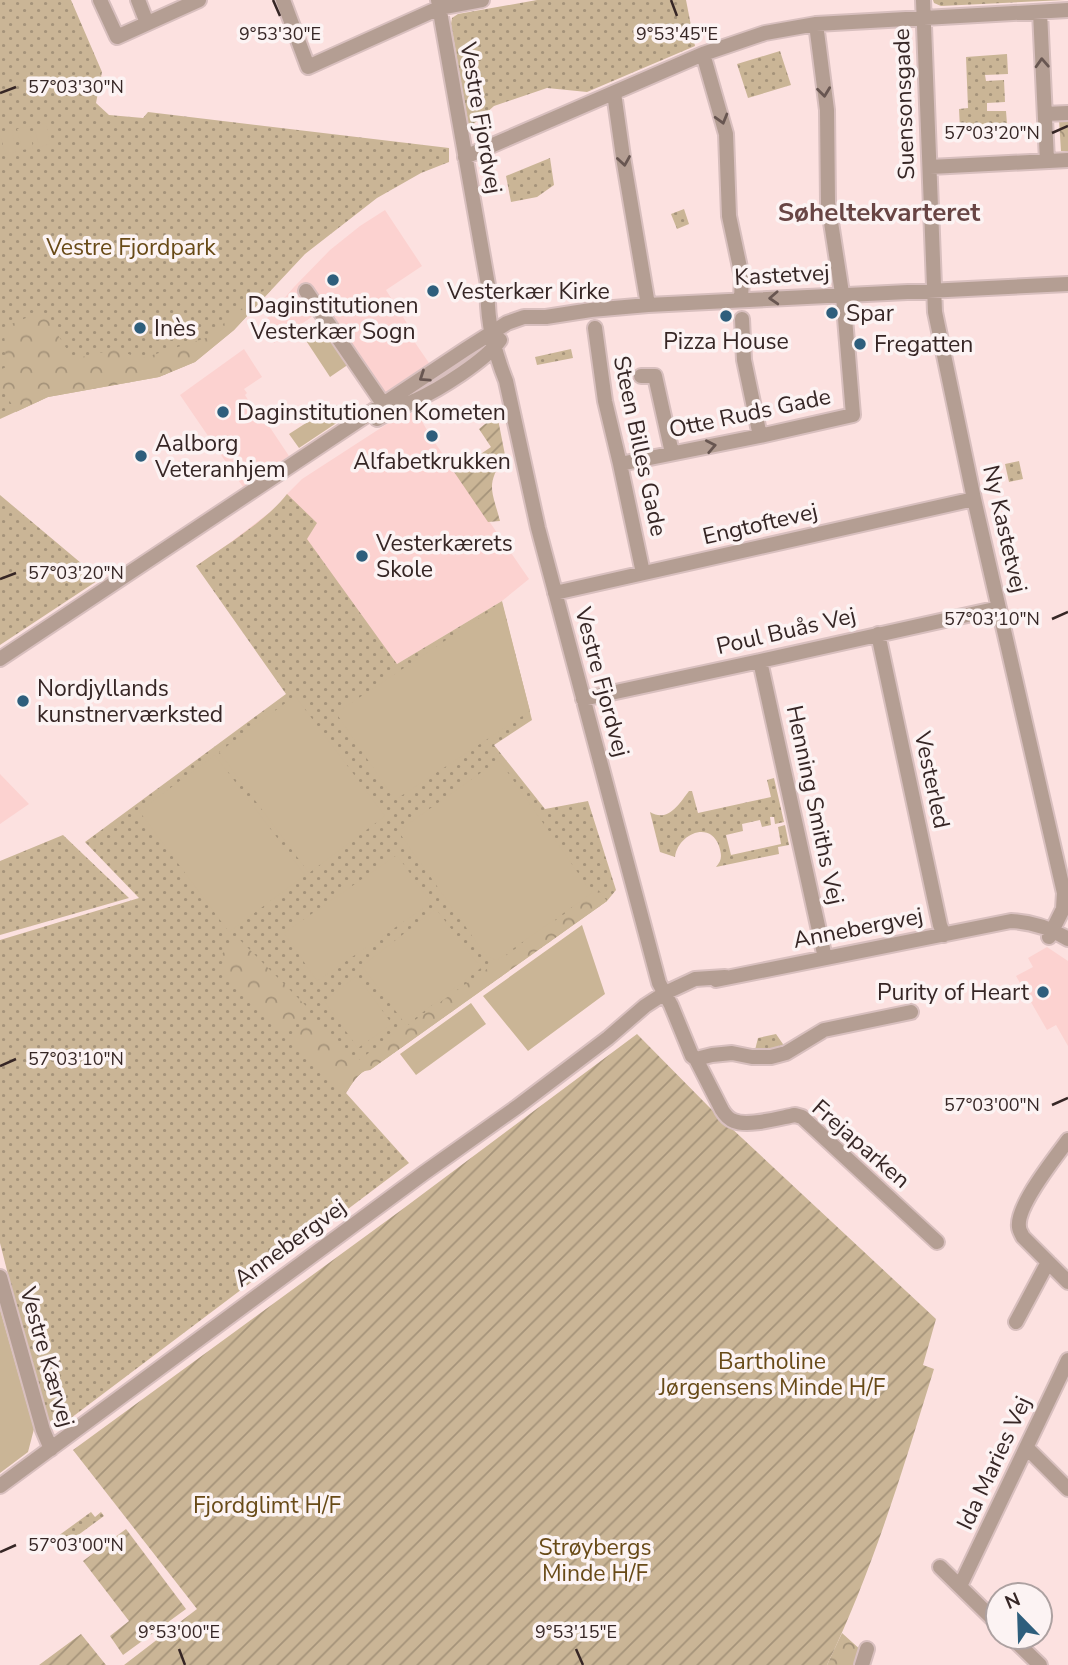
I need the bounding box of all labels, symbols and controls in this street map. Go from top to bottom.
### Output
text: 9°53'30"E [239,22,321,46]
text: 9°53'45"E [636,22,718,46]
street label: Suensonsgade [886,28,922,180]
street label: Vestre Fjordvej [452,39,510,196]
one-way arrow [1035,57,1050,68]
text: 57°03'30"N [28,75,124,99]
one-way arrow [817,86,832,97]
one-way arrow [713,113,728,125]
text: 57°03'20"N [944,121,1040,145]
one-way arrow [616,155,631,167]
district label: Søheltekvarteret [778,195,981,230]
park label: Vestre Fjordpark [45,232,216,263]
street label: Kastetvej [734,257,830,293]
marker: Daginstitutionen Vesterkær Sogn [325,272,341,288]
place label: Vesterkær Kirke [446,276,610,307]
marker: Vesterkær Kirke [425,283,441,299]
place label: Daginstitutionen Vesterkær Sogn [248,290,418,347]
one-way arrow [769,291,780,306]
place label: Spar [846,298,895,329]
marker: Spar [824,305,840,321]
marker: Pizza House [718,308,734,324]
place label: Inès [154,313,196,344]
marker: Inès [132,320,148,336]
place label: Pizza House [663,326,789,357]
place label: Fregatten [874,329,973,360]
marker: Fregatten [852,336,868,352]
street label: Steen Billes Gade [606,353,674,539]
one-way arrow [419,369,432,382]
street label: Otte Ruds Gade [666,381,834,445]
place label: Daginstitutionen Kometen [237,397,506,428]
marker: Daginstitutionen Kometen [215,404,231,420]
place label: Aalborg Veteranhjem [154,428,286,485]
marker: Alfabetkrukken [424,428,440,444]
one-way arrow [705,439,717,454]
place label: Alfabetkrukken [353,446,511,477]
marker: Aalborg Veteranhjem [133,448,149,464]
street label: Ny Kastetvej [975,462,1035,596]
street label: Engtoftevej [699,496,821,552]
place label: Vesterkærets Skole [375,528,513,585]
marker: Vesterkærets Skole [354,548,370,564]
text: 57°03'20"N [28,561,124,585]
street label: Poul Buås Vej [713,600,859,662]
street label: Vestre Fjordvej [567,603,637,760]
text: 57°03'10"N [944,607,1040,631]
place label: Nordjyllands kunstnerværksted [37,673,223,730]
marker: Nordjyllands kunstnerværksted [15,693,31,709]
street label: Henning Smiths Vej [779,702,851,908]
street label: Vesterled [906,728,957,831]
street label: Annebergvej [790,900,926,956]
place label: Purity of Heart [877,977,1030,1008]
marker: Purity of Heart [1035,984,1051,1000]
text: 57°03'10"N [28,1047,124,1071]
street label: Frejaparken [805,1093,917,1195]
text: 57°03'00"N [944,1093,1040,1117]
street label: Annebergvej [228,1192,352,1294]
street label: Vestre Kærvej [12,1282,82,1431]
park label: Bartholine Jørgensens Minde H/F [658,1346,886,1403]
street label: Ida Maries Vej [949,1391,1039,1535]
park label: Fjordglimt H/F [193,1490,341,1521]
park label: Strøybergs Minde H/F [539,1532,651,1589]
text: 57°03'00"N [28,1533,124,1557]
north arrow [984,1581,1054,1651]
text: N [1001,1587,1024,1616]
text: 9°53'00"E [138,1620,220,1644]
text: 9°53'15"E [535,1620,617,1644]

